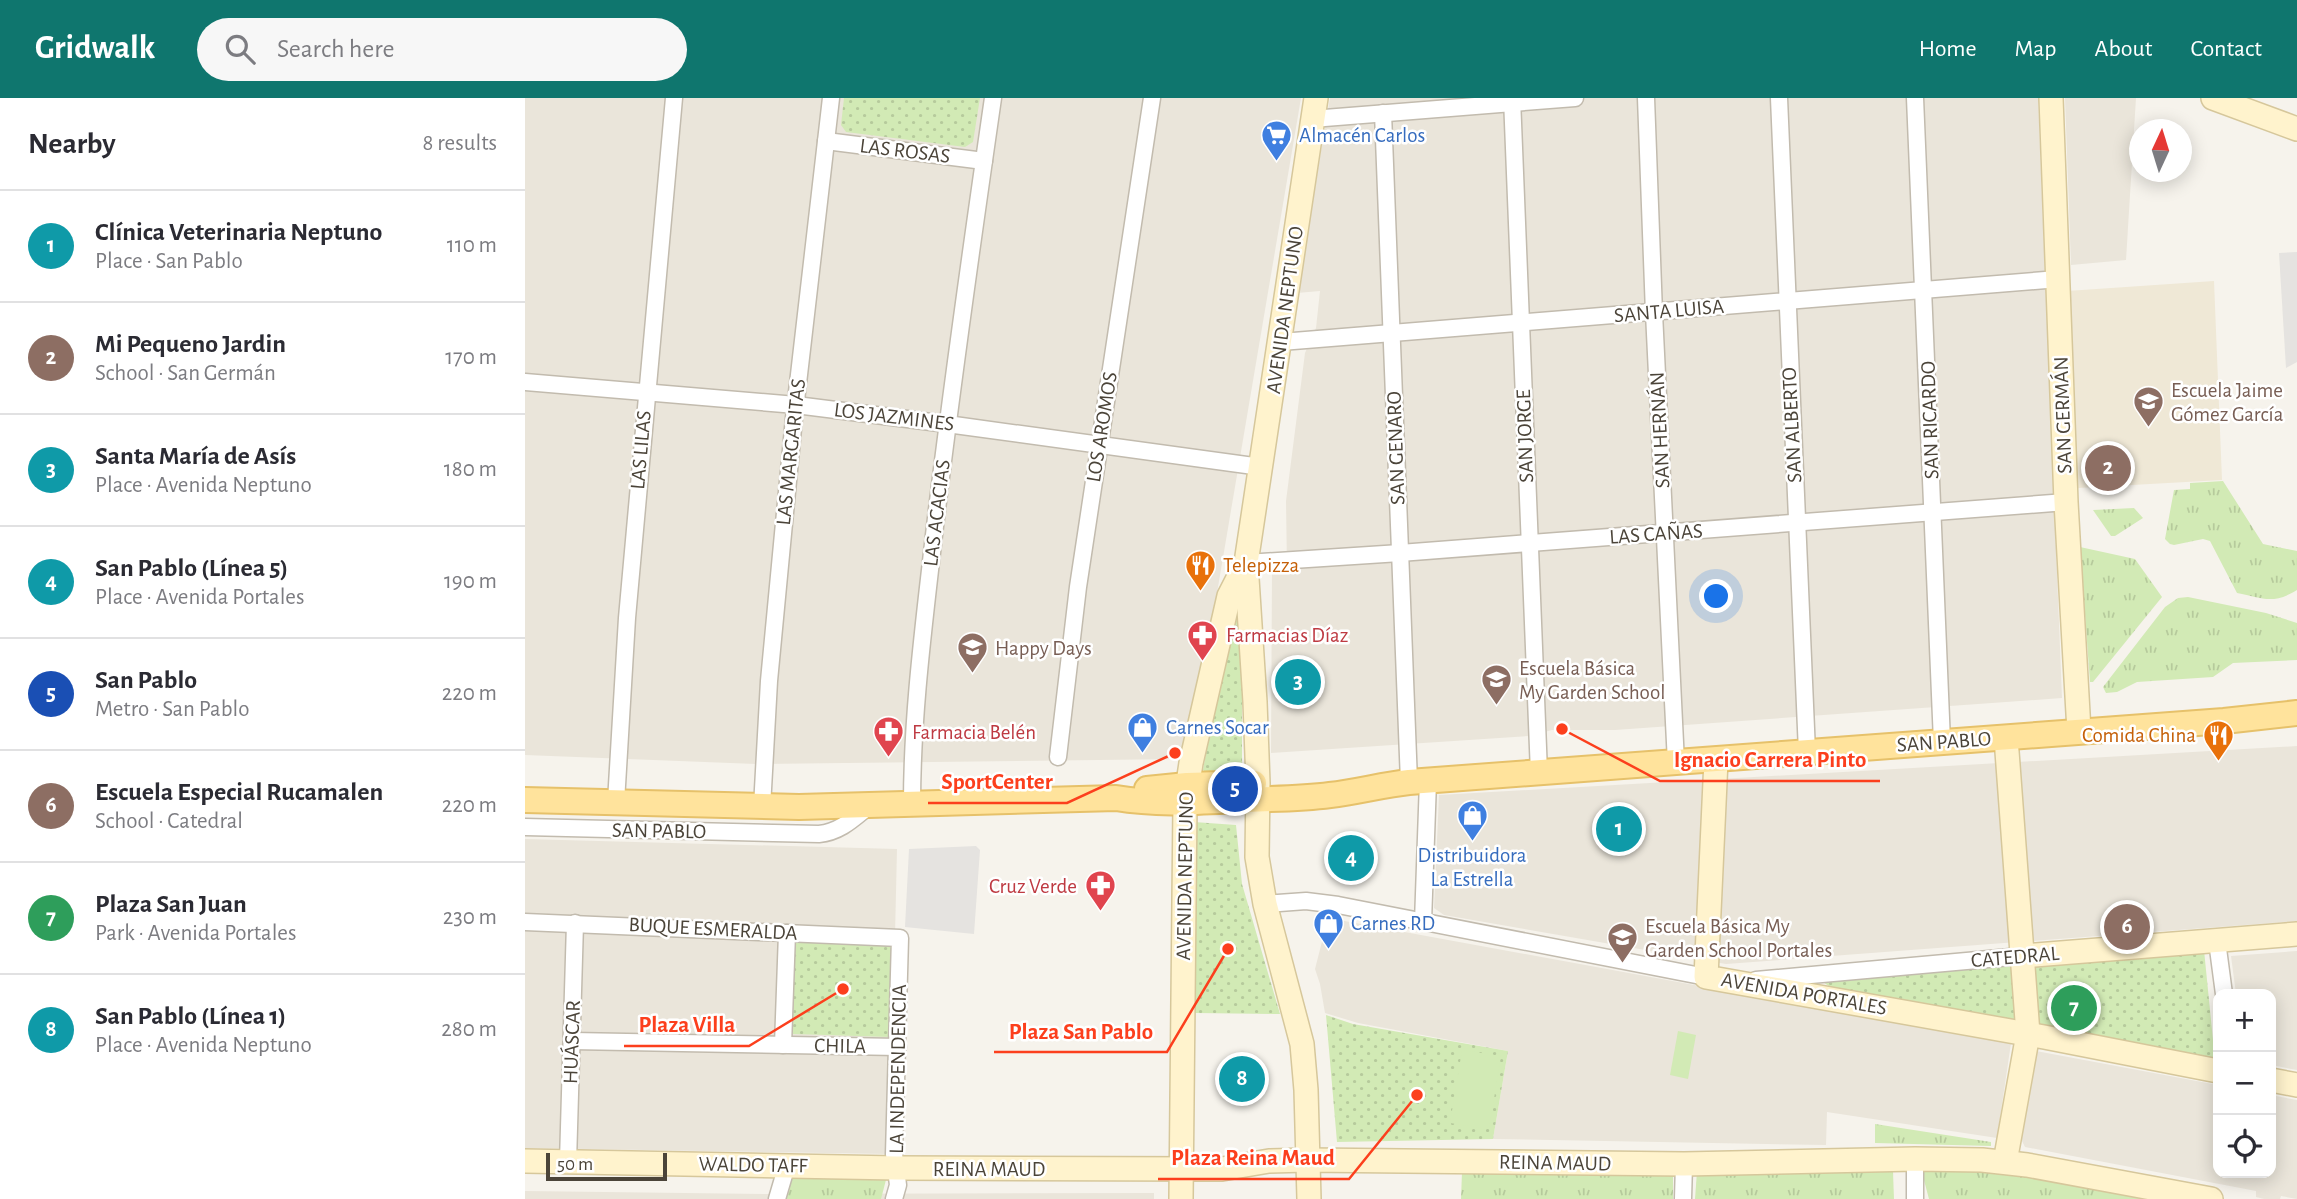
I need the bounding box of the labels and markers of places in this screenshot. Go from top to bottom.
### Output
supermarket icon: Almacén Carlos [1259,118,1293,162]
place label: Almacén Carlos [1299,125,1425,146]
place label: Escuela Jaime Gómez García [2171,380,2284,425]
school or university icon: Escuela Jaime Gómez García [2131,385,2165,429]
pin: 2 [2085,442,2131,494]
restaurant icon: Telepizza [1183,548,1217,592]
place label: Telepizza [1223,555,1300,576]
pharmacy icon: Farmacias Díaz [1186,618,1220,662]
place label: Farmacias Díaz [1226,625,1348,646]
school or university icon: Happy Days [955,631,989,675]
place label: Happy Days [995,638,1092,659]
pin: 3 [1275,656,1321,708]
place label: Escuela Básica My Garden School [1519,658,1665,703]
school or university icon: Escuela Básica My Garden School [1479,663,1513,707]
shop icon: Carnes Socar [1126,710,1160,754]
pharmacy icon: Farmacia Belén [872,715,906,759]
place label: Carnes Socar [1166,717,1269,738]
restaurant icon: Comida China [2202,718,2236,762]
place label: Farmacia Belén [912,722,1036,743]
place label: Comida China [2082,725,2196,746]
callout: Ignacio Carrera Pinto [1660,737,1880,781]
callout: SportCenter [928,759,1067,803]
pin: 5 [1212,763,1258,815]
shop icon: Distribuidora La Estrella [1455,798,1489,842]
pin: 1 [1596,803,1642,855]
pin: 4 [1328,832,1374,884]
place label: Distribuidora La Estrella [1418,845,1527,890]
pharmacy icon: Cruz Verde [1083,869,1117,913]
place label: Cruz Verde [989,876,1077,897]
pin: 6 [2104,901,2150,953]
shop icon: Carnes RD [1311,906,1345,950]
place label: Carnes RD [1351,913,1435,934]
place label: Escuela Básica My Garden School Portales [1645,916,1832,961]
school or university icon: Escuela Básica My Garden School Portales [1605,921,1639,965]
pin: 7 [2051,982,2097,1034]
callout: Plaza Villa [624,1002,749,1046]
callout: Plaza San Pablo [994,1008,1167,1052]
pin: 8 [1219,1053,1265,1105]
callout: Plaza Reina Maud [1158,1135,1349,1179]

